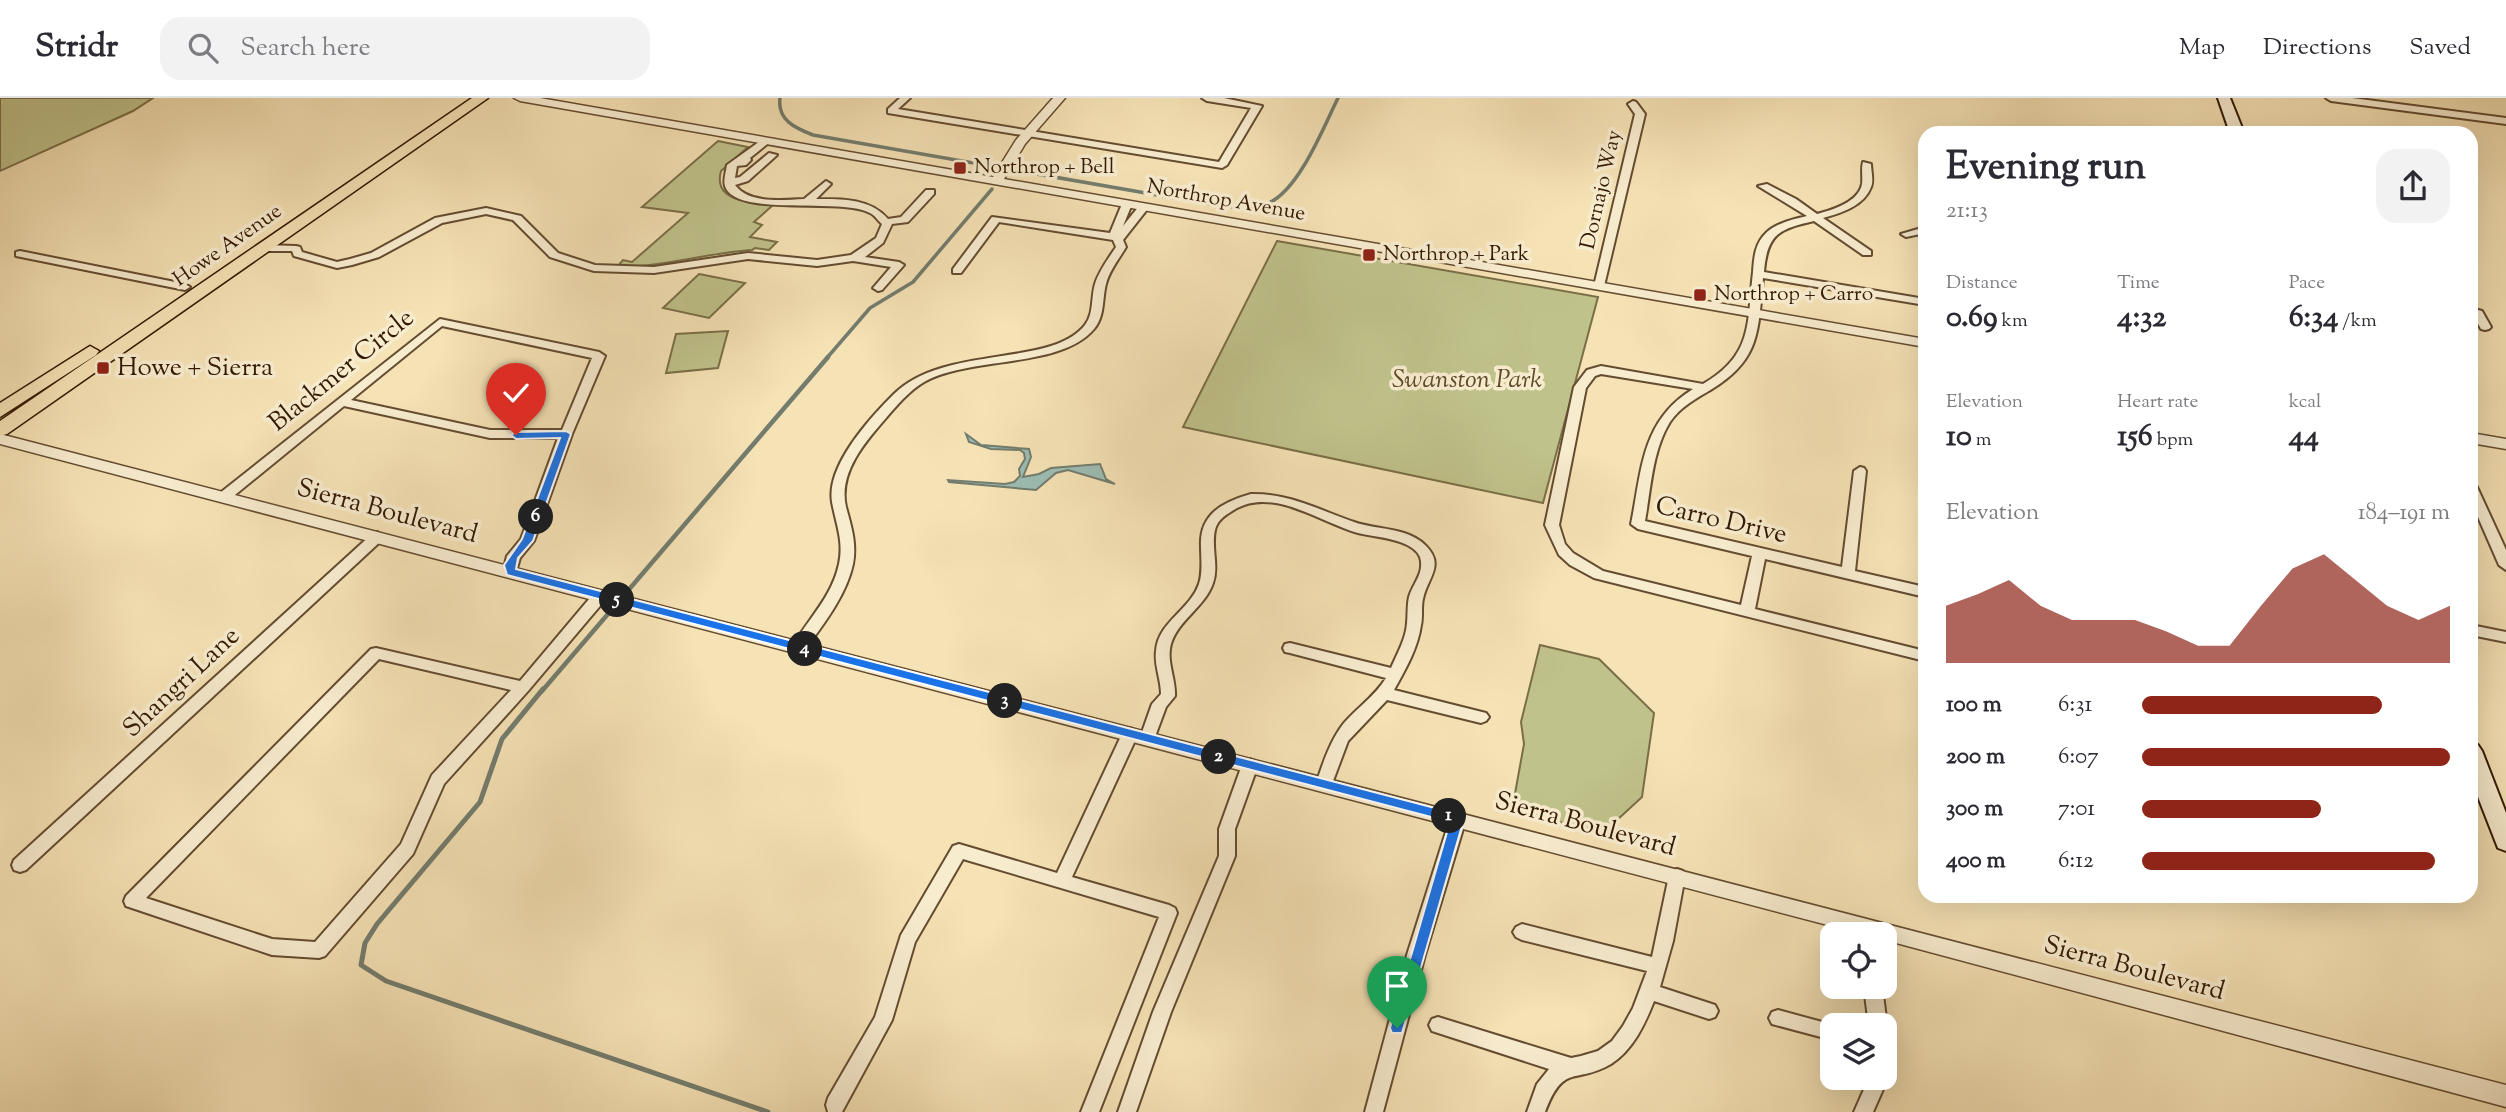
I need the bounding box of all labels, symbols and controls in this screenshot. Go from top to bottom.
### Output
search box [160,17,650,80]
text: Stridr [35,24,118,72]
icon: search [184,29,222,67]
text: Search here [240,30,371,67]
text: Map [2179,31,2225,65]
text: Directions [2263,31,2371,65]
text: Saved [2409,31,2471,65]
street label: Dornajo Way [1574,127,1630,253]
text: Evening run [1946,142,2146,196]
button: share [2376,149,2450,223]
place label: Northrop + Bell [974,153,1115,183]
marker: Northrop + Bell [952,160,968,176]
street label: Northrop Avenue [1144,172,1308,230]
text: 21:13 [1946,195,1988,228]
street label: Howe Avenue [167,197,289,295]
place label: Northrop + Park [1383,240,1530,270]
marker: Northrop + Park [1361,247,1377,263]
text: Distance [1946,270,2018,297]
text: Time [2117,270,2160,297]
text: Pace [2289,270,2325,297]
place label: Northrop + Carro [1714,280,1873,310]
marker: Northrop + Carro [1692,287,1708,303]
text: 0.69 [1946,297,1998,340]
text: 4:32 [2117,297,2166,340]
text: 6:34 [2289,297,2338,340]
street label: Blackmer Circle [261,301,423,441]
text: km [1998,308,2028,335]
text: /km [2338,308,2377,335]
place label: Howe + Sierra [117,350,273,387]
marker: Howe + Sierra [95,360,111,376]
park label: Swanston Park [1392,362,1542,399]
pin [486,363,546,435]
icon: check [497,374,535,412]
text: Elevation [1946,389,2023,416]
text: Heart rate [2117,389,2198,416]
text: kcal [2289,389,2321,416]
text: 10 [1946,416,1972,459]
text: 156 [2117,416,2153,459]
text: 44 [2289,416,2319,459]
text: m [1972,427,1992,454]
text: bpm [2153,427,2193,454]
street label: Sierra Boulevard [292,470,482,554]
street label: Carro Drive [1652,488,1790,554]
text: Elevation [1946,497,2039,530]
text: 184–191 m [2358,497,2450,530]
pin: 6 [518,500,554,534]
text: 6 [531,503,540,530]
pin: 5 [600,582,634,618]
text: 5 [613,586,620,613]
street label: Shangri Lane [115,619,249,747]
pin: 4 [788,632,822,666]
text: 4 [800,635,809,662]
pin: 3 [988,684,1023,718]
text: 3 [1001,687,1008,714]
text: 100 m [1946,689,2002,722]
text: 6:31 [2058,689,2092,722]
pin: 2 [1202,740,1236,774]
text: 200 m [1946,741,2005,774]
text: 6:07 [2058,741,2099,774]
text: 2 [1214,743,1223,770]
street label: Sierra Boulevard [1490,783,1680,867]
text: 300 m [1946,793,2003,826]
text: 7:01 [2058,793,2095,826]
pin: 1 [1432,798,1466,834]
text: 1 [1445,802,1452,829]
text: 400 m [1946,845,2006,878]
text: 6:12 [2058,845,2094,878]
map controls [1820,922,1897,1090]
button: locate [1820,922,1897,999]
street label: Sierra Boulevard [2039,927,2229,1011]
pin [1367,956,1427,1028]
icon: arrive [1378,967,1416,1005]
button: layers [1820,1013,1897,1090]

